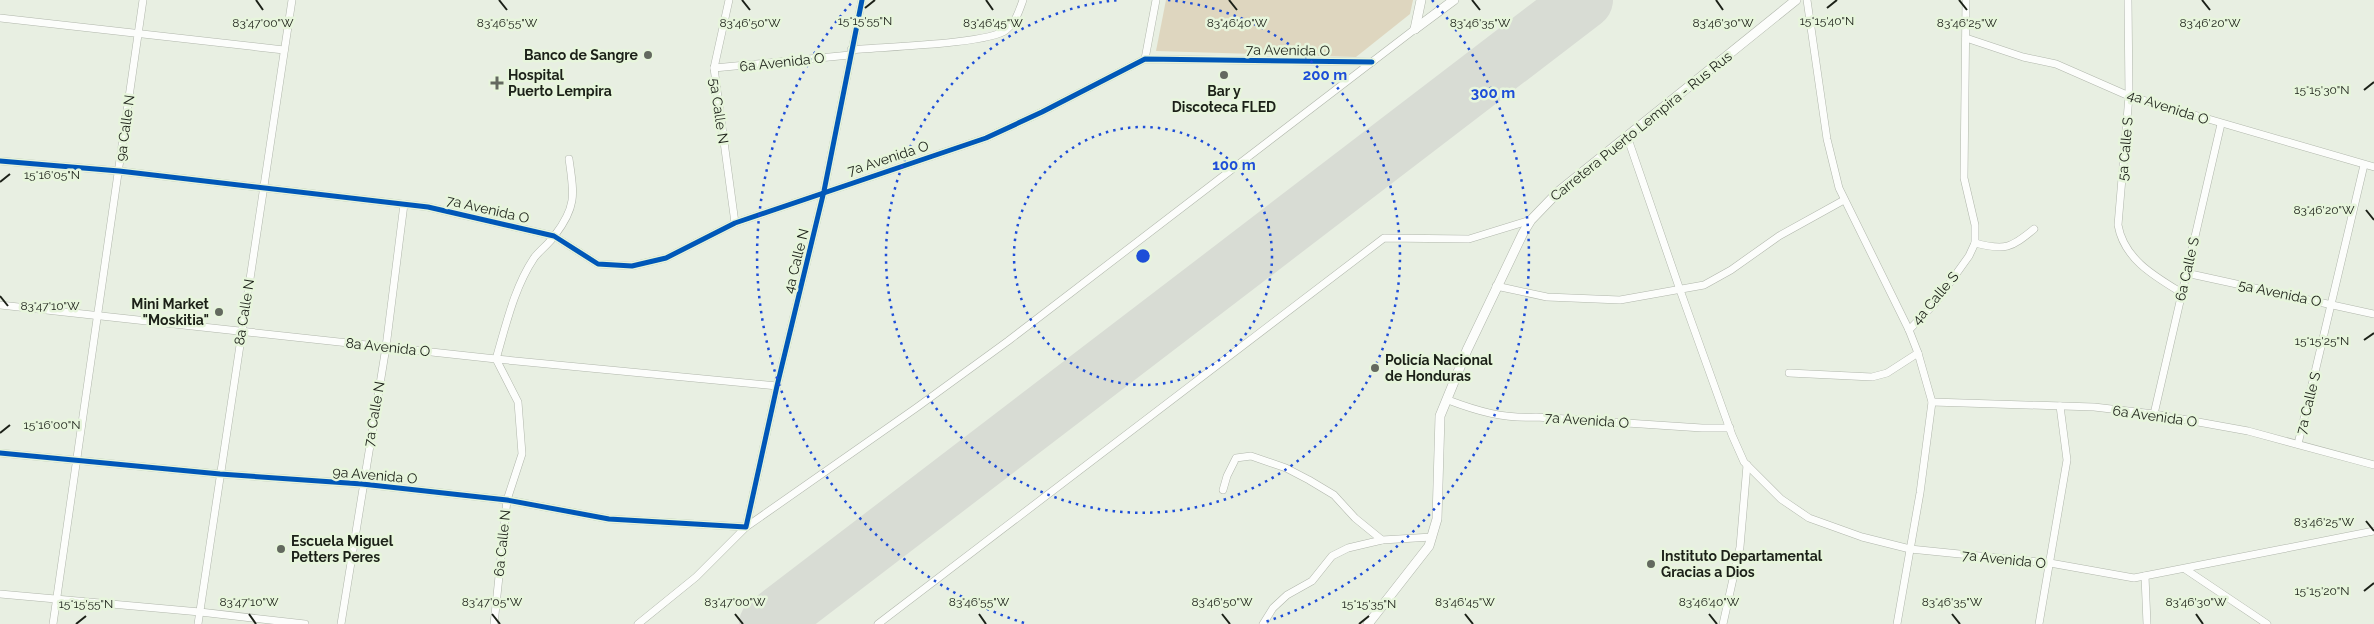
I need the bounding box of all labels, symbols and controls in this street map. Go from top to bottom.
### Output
text: 15°15'55"N [838,14,892,28]
text: 15°15'40"N [1800,14,1854,28]
text: 83°47'00"W [232,16,294,30]
text: 83°46'55"W [477,16,538,30]
text: 83°46'50"W [719,16,781,30]
text: 83°46'45"W [963,16,1023,30]
text: 83°46'40"W [1207,16,1268,30]
text: 83°46'35"W [1450,16,1511,30]
text: 83°46'30"W [1692,16,1754,30]
text: 83°46'25"W [1937,16,1998,30]
text: 83°46'20"W [2179,16,2241,30]
street label: 7a Avenida O [1246,41,1330,59]
place label: Banco de Sangre [524,47,639,63]
street label: Carretera Puerto Lempira - Rus Rus [1547,48,1735,204]
marker: Banco de Sangre [642,49,654,61]
street label: 6a Avenida O [739,50,825,74]
text: 200 m [1303,66,1347,84]
place label: Hospital Puerto Lempira [508,67,612,99]
marker: Bar y Discoteca FLED [1218,69,1230,81]
marker: Hospital Puerto Lempira [490,76,504,90]
street label: 5a Calle N [706,77,732,145]
place label: Bar y Discoteca FLED [1172,83,1276,115]
text: 15°15'30"N [2294,83,2350,97]
text: 300 m [1471,84,1515,102]
street label: 4a Avenida O [2125,86,2211,128]
street label: 9a Calle N [112,94,138,162]
street label: 5a Calle S [2114,116,2136,182]
street label: 7a Avenida O [845,137,931,179]
text: 100 m [1212,156,1256,174]
text: 15°16'05"N [24,168,80,182]
street label: 7a Avenida O [445,192,531,226]
text: 83°46'20"W [2293,203,2355,217]
street label: 4a Calle N [780,227,812,295]
street label: 6a Calle S [2172,235,2202,302]
centre of rings [1134,247,1152,265]
street label: 4a Calle S [1908,268,1962,328]
street label: 5a Avenida O [2237,276,2323,310]
street label: 8a Calle N [231,278,257,346]
place label: Mini Market "Moskitia" [131,296,210,328]
text: 83°47'10"W [20,299,80,313]
marker: Mini Market "Moskitia" [213,306,225,318]
text: 15°15'25"N [2295,334,2349,348]
street label: 8a Avenida O [345,335,431,359]
place label: Policía Nacional de Honduras [1385,352,1493,384]
marker: Policía Nacional de Honduras [1369,362,1381,374]
street label: 7a Calle S [2293,370,2324,436]
street label: 7a Calle N [360,380,388,448]
street label: 6a Avenida O [2112,402,2198,430]
street label: 7a Avenida O [1544,409,1630,431]
text: 15°16'00"N [24,418,80,432]
street label: 9a Avenida O [332,463,418,487]
street label: 6a Calle N [491,509,513,577]
text: 83°46'25"W [2294,515,2355,529]
place label: Escuela Miguel Petters Peres [291,533,394,565]
marker: Escuela Miguel Petters Peres [275,543,287,555]
street label: 7a Avenida O [1961,547,2047,571]
place label: Instituto Departamental Gracias a Dios [1661,548,1823,580]
marker: Instituto Departamental Gracias a Dios [1645,558,1657,570]
text: 15°15'20"N [2294,584,2350,598]
text: 83°47'10"W [219,595,279,609]
text: 83°47'05"W [462,595,523,609]
text: 83°47'00"W [704,595,766,609]
text: 83°46'55"W [949,595,1010,609]
text: 83°46'50"W [1191,595,1253,609]
text: 83°46'45"W [1435,595,1495,609]
text: 83°46'40"W [1679,595,1740,609]
text: 83°46'35"W [1922,595,1983,609]
text: 83°46'30"W [2165,595,2227,609]
text: 15°15'55"N [59,597,113,611]
text: 15°15'35"N [1342,597,1396,611]

